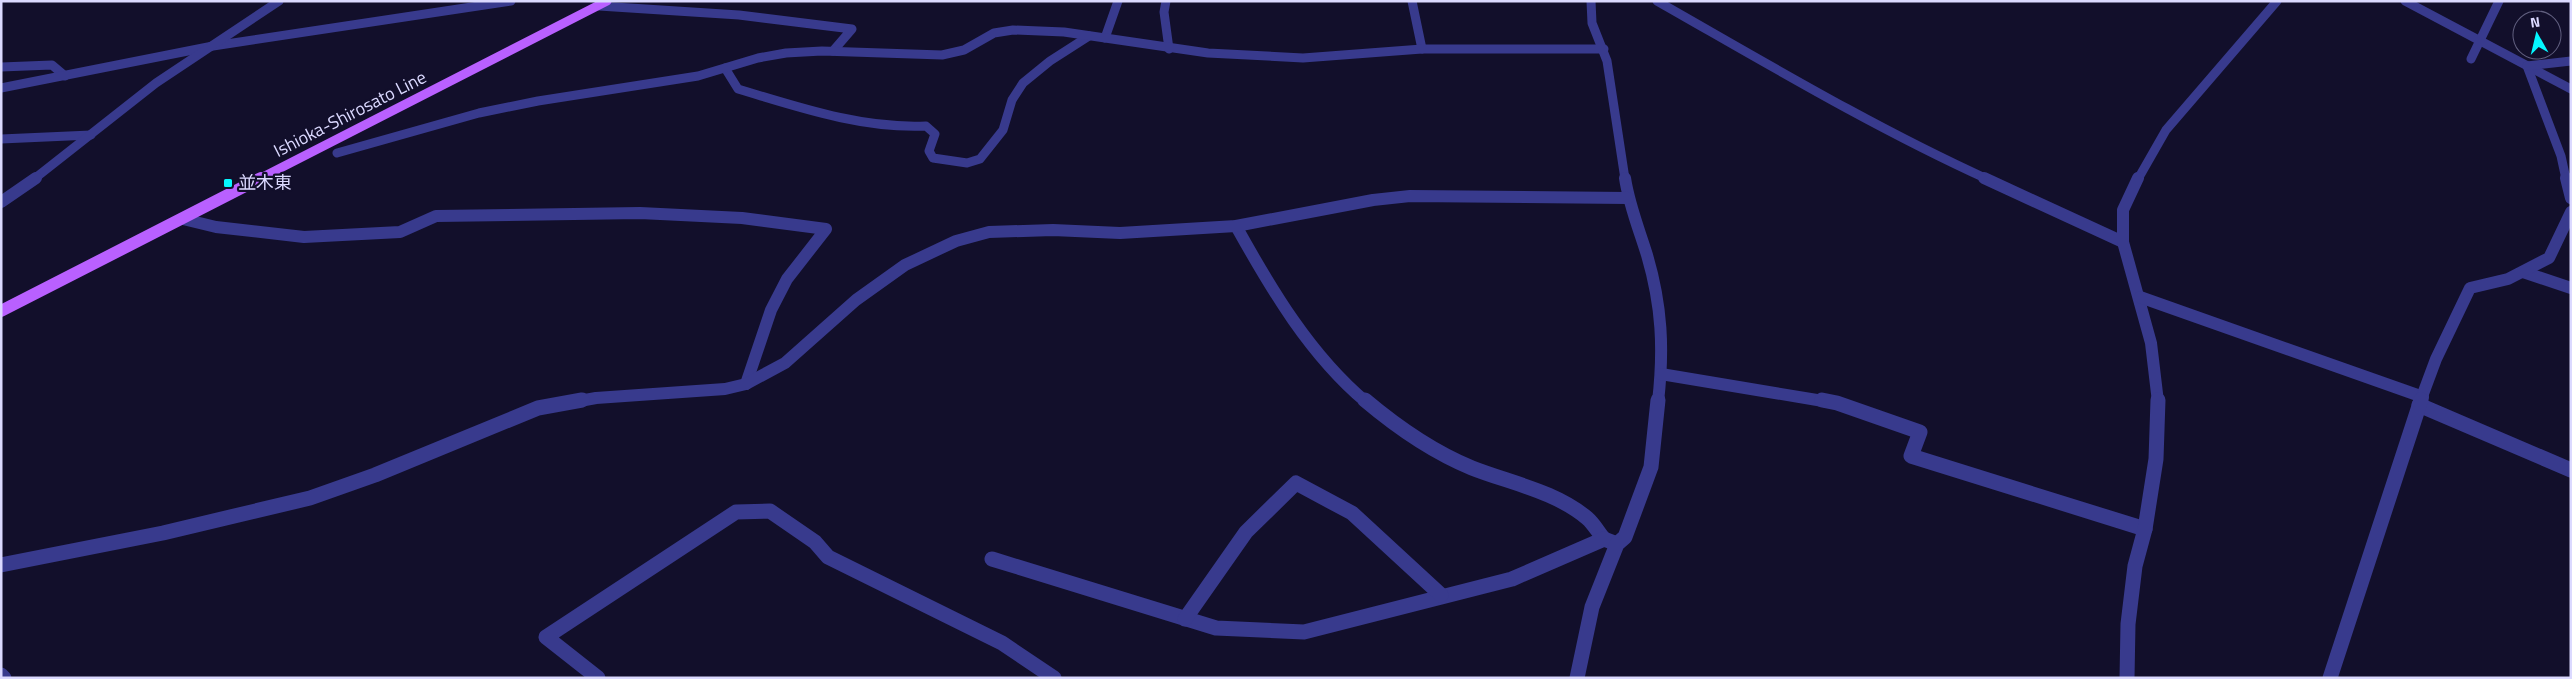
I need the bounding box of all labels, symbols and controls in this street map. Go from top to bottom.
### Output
north arrow [2512,10,2562,60]
text: N [2529,11,2541,33]
street label: Ishioka-Shirosato Line [269,63,431,164]
place label: 並木東 [238,169,292,196]
marker: 並木東 [222,177,234,189]

